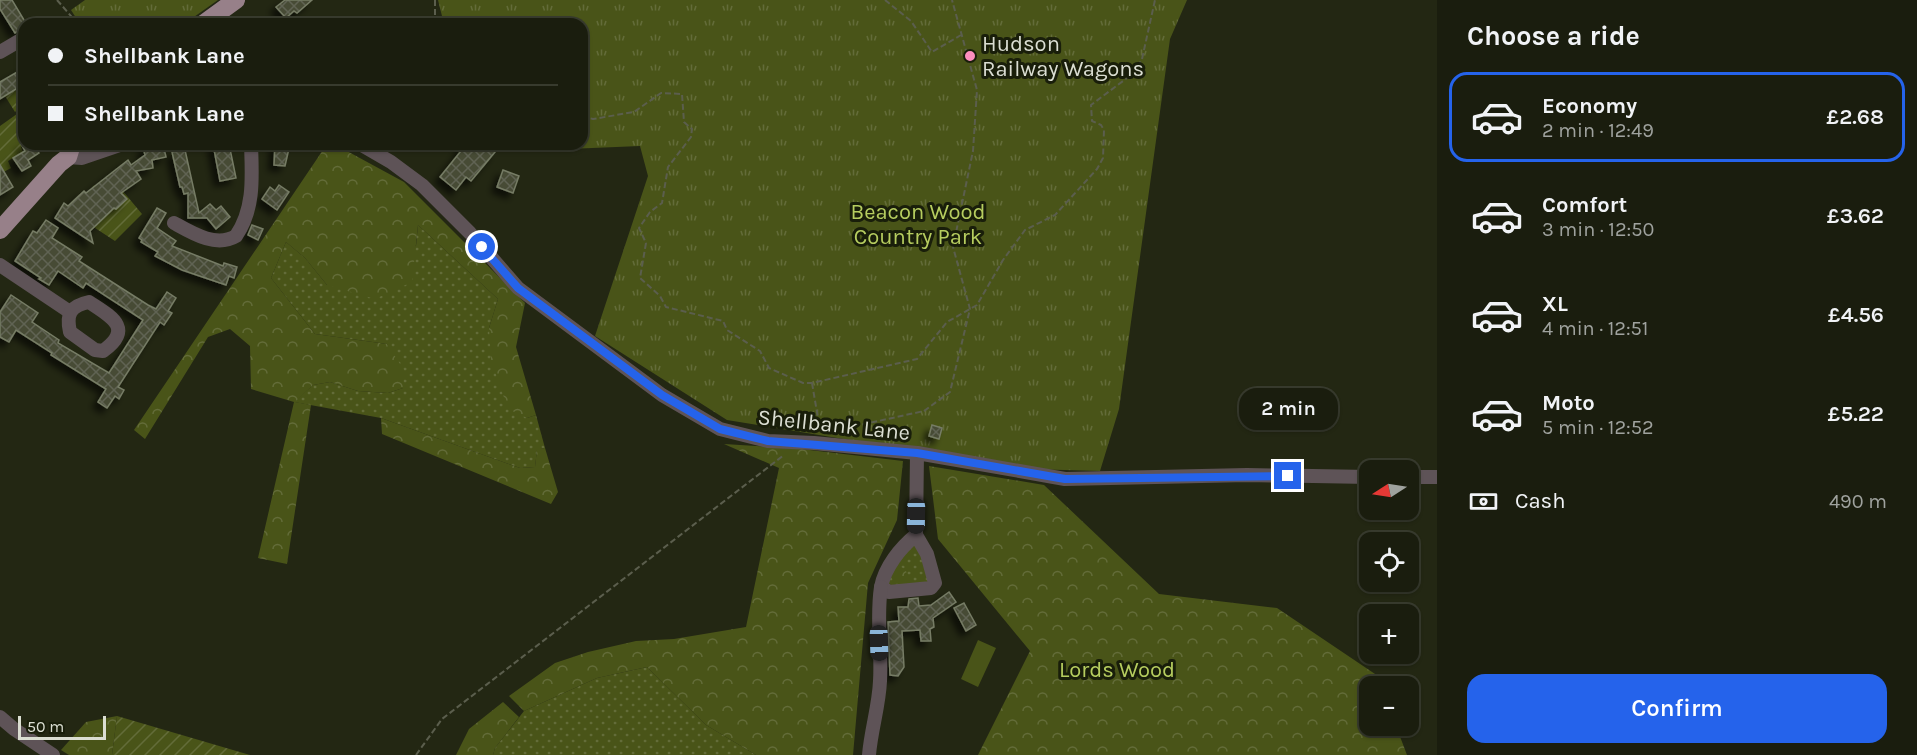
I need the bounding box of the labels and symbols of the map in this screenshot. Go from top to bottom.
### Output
place label: Hudson Railway Wagons [982,31,1144,82]
marker: Hudson Railway Wagons [963,49,977,63]
park label: Beacon Wood Country Park [850,199,986,250]
route start [468,233,495,260]
callout: 2 min [1238,389,1338,431]
street label: Shellbank Lane [756,404,911,446]
north arrow [1359,460,1419,520]
route end [1274,462,1301,489]
car [907,498,925,534]
car [869,625,889,661]
park label: Lords Wood [1059,657,1175,683]
scale bar [18,713,106,740]

